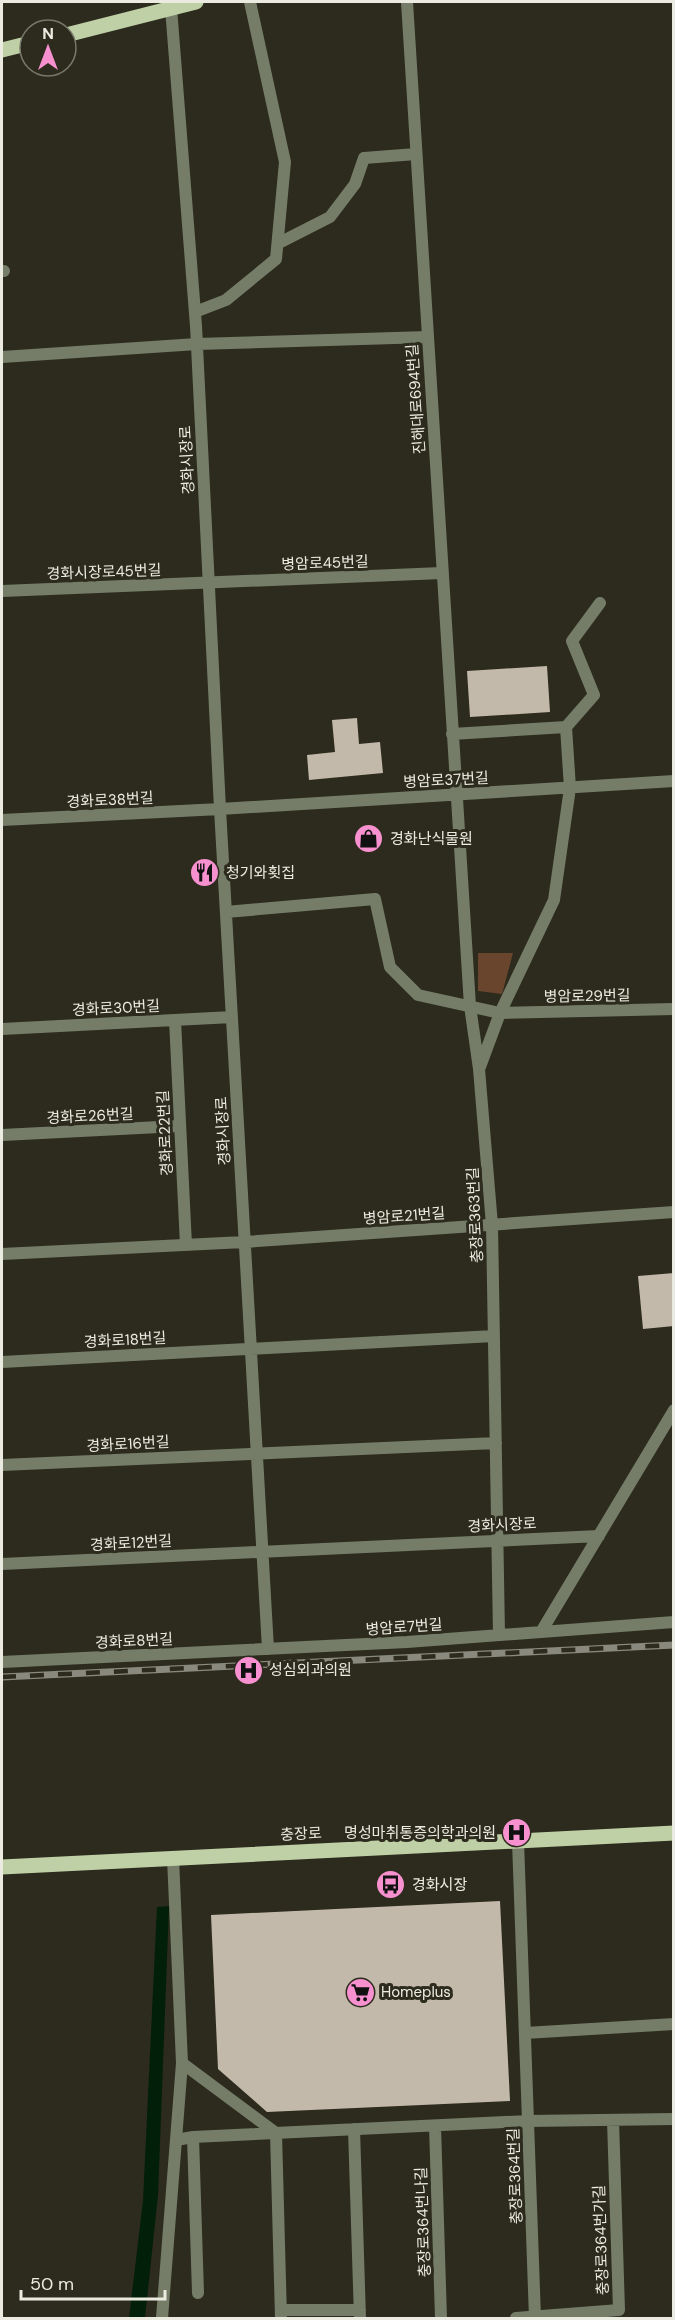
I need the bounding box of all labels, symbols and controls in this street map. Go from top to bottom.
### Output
north arrow [18,18,78,78]
text: N [42,23,54,44]
street label: 진해대로694번길 [402,343,430,455]
street label: 경화시장로 [175,425,199,495]
street label: 병암로45번길 [281,551,369,575]
street label: 경화시장로45번길 [46,560,162,584]
street label: 병암로37번길 [403,768,489,792]
street label: 경화로38번길 [66,788,154,812]
shop icon: 경화난식물원 [353,823,385,855]
place label: 경화난식물원 [390,829,473,849]
restaurant icon: 청기와횟집 [189,857,221,889]
place label: 청기와횟집 [226,863,295,883]
street label: 병암로29번길 [543,985,631,1007]
street label: 경화로30번길 [71,996,161,1020]
street label: 경화로22번길 [153,1089,177,1177]
street label: 경화시장로 [211,1096,235,1166]
street label: 경화로26번길 [46,1104,134,1128]
street label: 충장로363번길 [462,1166,488,1264]
street label: 병암로21번길 [362,1203,446,1229]
street label: 경화로18번길 [83,1328,167,1352]
street label: 경화로16번길 [86,1432,170,1456]
street label: 경화시장로 [467,1513,537,1537]
street label: 경화로12번길 [89,1531,173,1555]
street label: 병암로7번길 [365,1614,443,1640]
street label: 경화로8번길 [94,1629,174,1653]
hospital icon: 성심외과의원 [232,1654,264,1686]
place label: 성심외과의원 [269,1660,352,1680]
hospital icon: 명성마취통증의학과의원 [501,1817,533,1849]
street label: 충장로 [280,1823,322,1845]
place label: 명성마취통증의학과의원 [344,1823,496,1843]
bus stop icon: 경화시장 [375,1869,407,1901]
place label: 경화시장 [412,1875,467,1895]
supermarket icon: Homeplus [344,1976,376,2008]
place label: Homeplus [381,1982,451,2002]
street label: 충장로364번길 [503,2127,527,2225]
street label: 충장로364번나길 [411,2167,435,2277]
street label: 충장로364번가길 [589,2185,613,2295]
scale bar [21,2263,165,2301]
text: 50 m [30,2272,74,2296]

